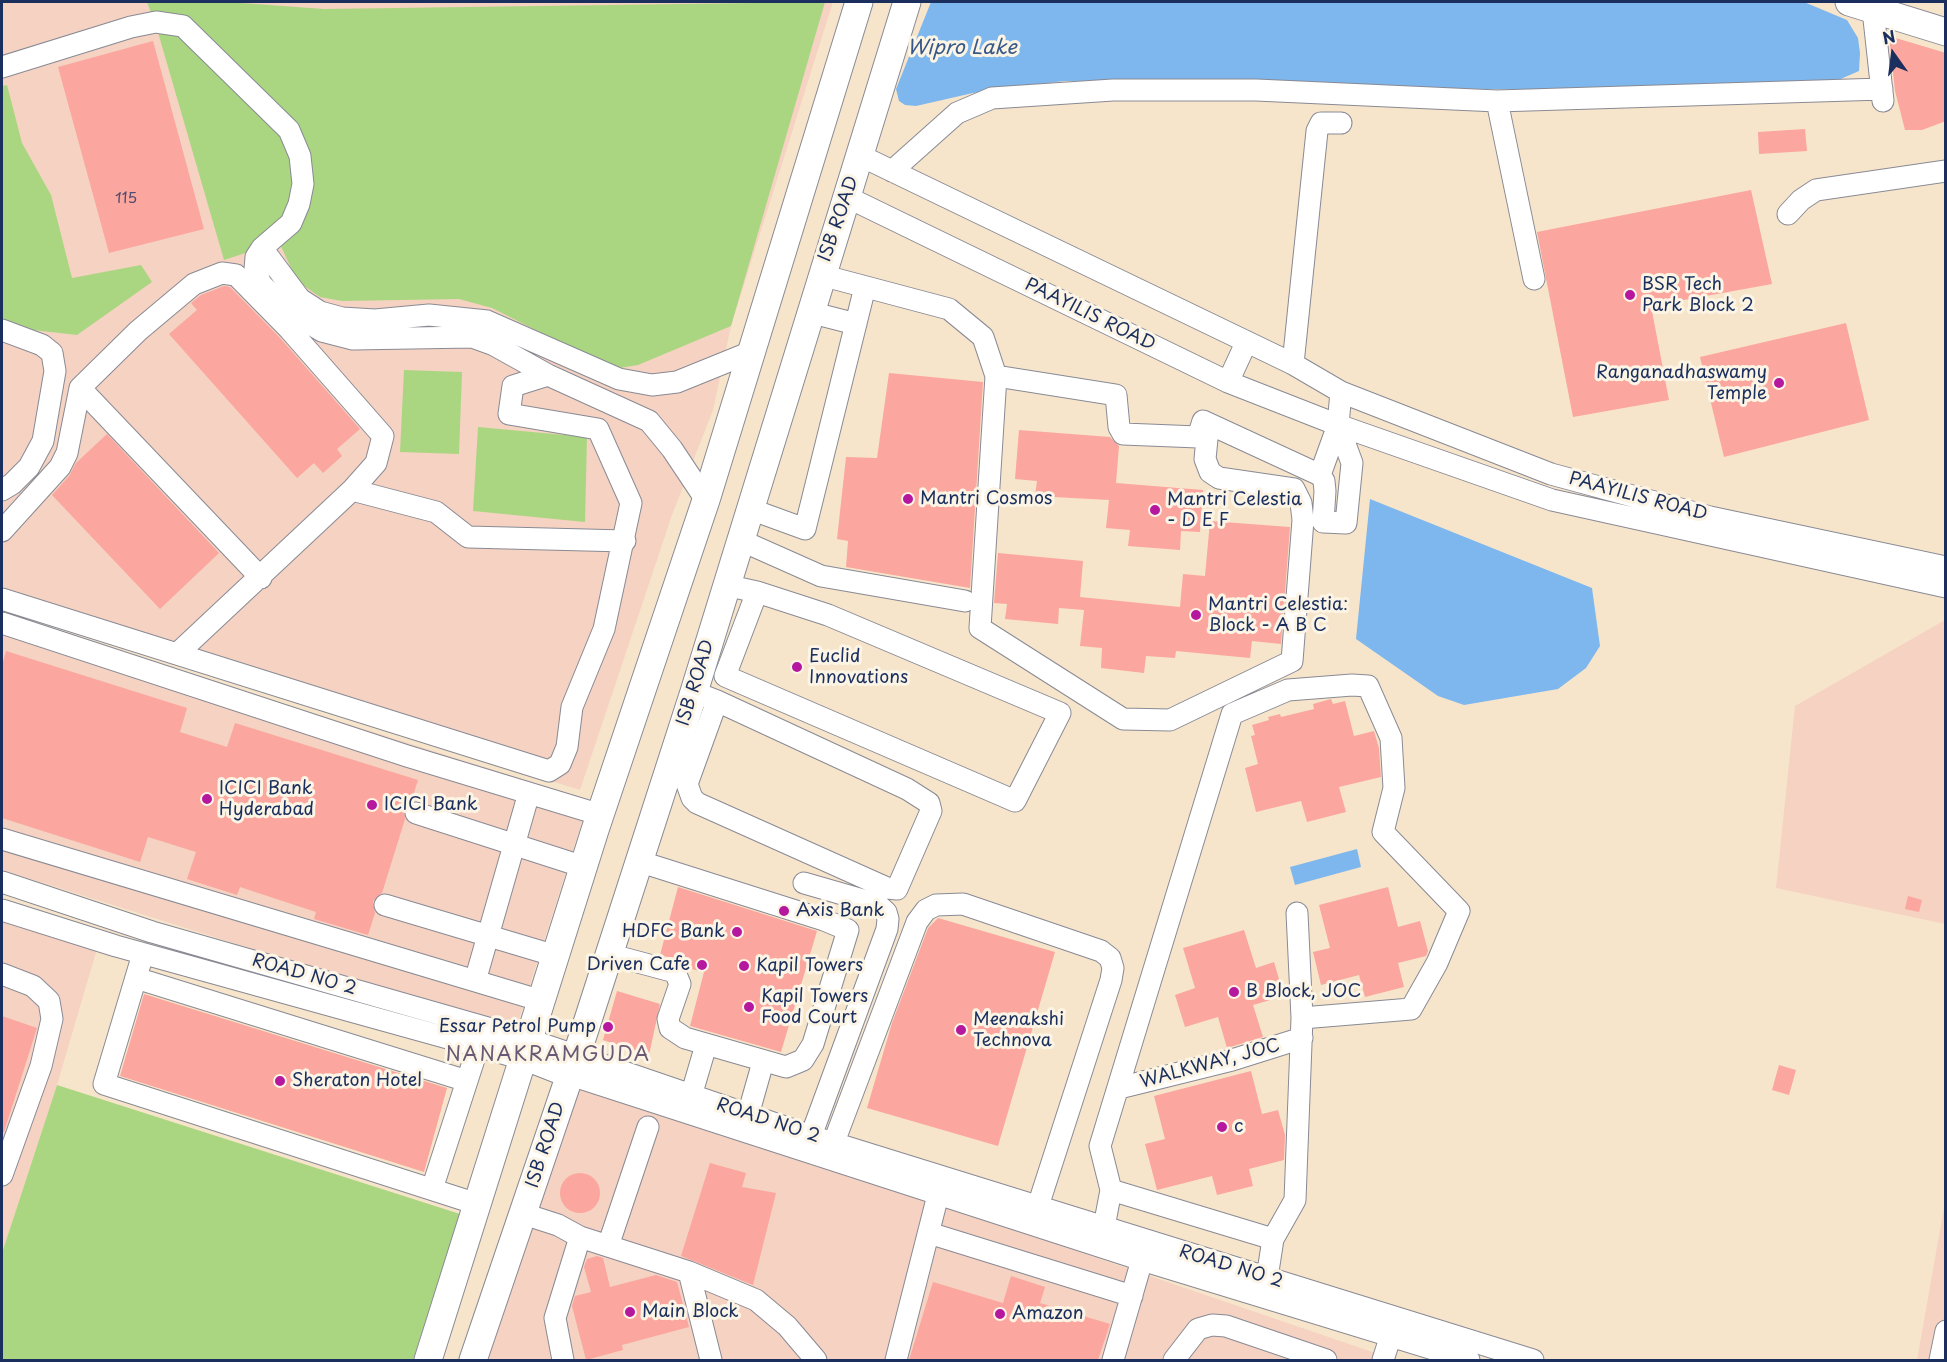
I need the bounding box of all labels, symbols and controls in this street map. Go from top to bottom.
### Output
text: N [1880,23,1898,50]
north arrow [1863,24,1923,84]
water label: Wipro Lake [907,36,1017,60]
street label: ISB ROAD [814,173,864,265]
house number: 115 [115,190,137,208]
street label: PAAYILIS ROAD [1021,274,1159,356]
place label: BSR Tech Park Block 2 [1642,274,1754,316]
marker: BSR Tech Park Block 2 [1623,288,1637,302]
place label: Ranganadhaswamy Temple [1596,362,1767,404]
marker: Ranganadhaswamy Temple [1772,376,1786,390]
street label: PAAYILIS ROAD [1566,468,1710,526]
place label: Mantri Cosmos [920,488,1052,510]
place label: Mantri Celestia - D E F [1167,489,1302,532]
marker: Mantri Cosmos [901,492,915,506]
marker: Mantri Celestia - D E F [1148,503,1162,517]
place label: Mantri Celestia: Block - A B C [1208,594,1348,636]
marker: Mantri Celestia: Block - A B C [1189,608,1203,622]
street label: ISB ROAD [673,637,719,729]
place label: Euclid Innovations [809,646,908,688]
marker: Euclid Innovations [790,660,804,674]
place label: ICICI Bank Hyderabad [219,778,314,820]
marker: ICICI Bank Hyderabad [200,792,214,806]
place label: ICICI Bank [384,794,478,816]
marker: ICICI Bank [365,798,379,812]
place label: Axis Bank [796,900,884,922]
marker: Axis Bank [777,904,791,918]
place label: HDFC Bank [622,921,725,943]
marker: HDFC Bank [730,925,744,939]
street label: ROAD NO 2 [249,950,359,1000]
place label: Driven Cafe [587,954,690,976]
place label: Kapil Towers [756,955,863,977]
marker: Driven Cafe [695,958,709,972]
marker: Kapil Towers [737,959,751,973]
place label: B Block, JOC [1246,981,1361,1003]
marker: B Block, JOC [1227,985,1241,999]
place label: Kapil Towers Food Court [761,986,868,1028]
marker: Kapil Towers Food Court [742,1000,756,1014]
place label: Meenakshi Technova [973,1009,1064,1052]
place label: Essar Petrol Pump [439,1016,596,1038]
marker: Essar Petrol Pump [601,1020,615,1034]
marker: Meenakshi Technova [954,1023,968,1037]
street label: WALKWAY, JOC [1138,1035,1282,1093]
district label: NANAKRAMGUDA [446,1043,650,1067]
place label: Sheraton Hotel [292,1070,422,1092]
marker: Sheraton Hotel [273,1074,287,1088]
street label: ROAD NO 2 [713,1094,823,1148]
street label: ISB ROAD [522,1099,570,1191]
place label: c [1234,1116,1243,1138]
marker: c [1215,1120,1229,1134]
street label: ROAD NO 2 [1176,1241,1286,1293]
place label: Main Block [642,1301,739,1323]
place label: Amazon [1012,1303,1083,1325]
marker: Main Block [623,1305,637,1319]
marker: Amazon [993,1307,1007,1321]

